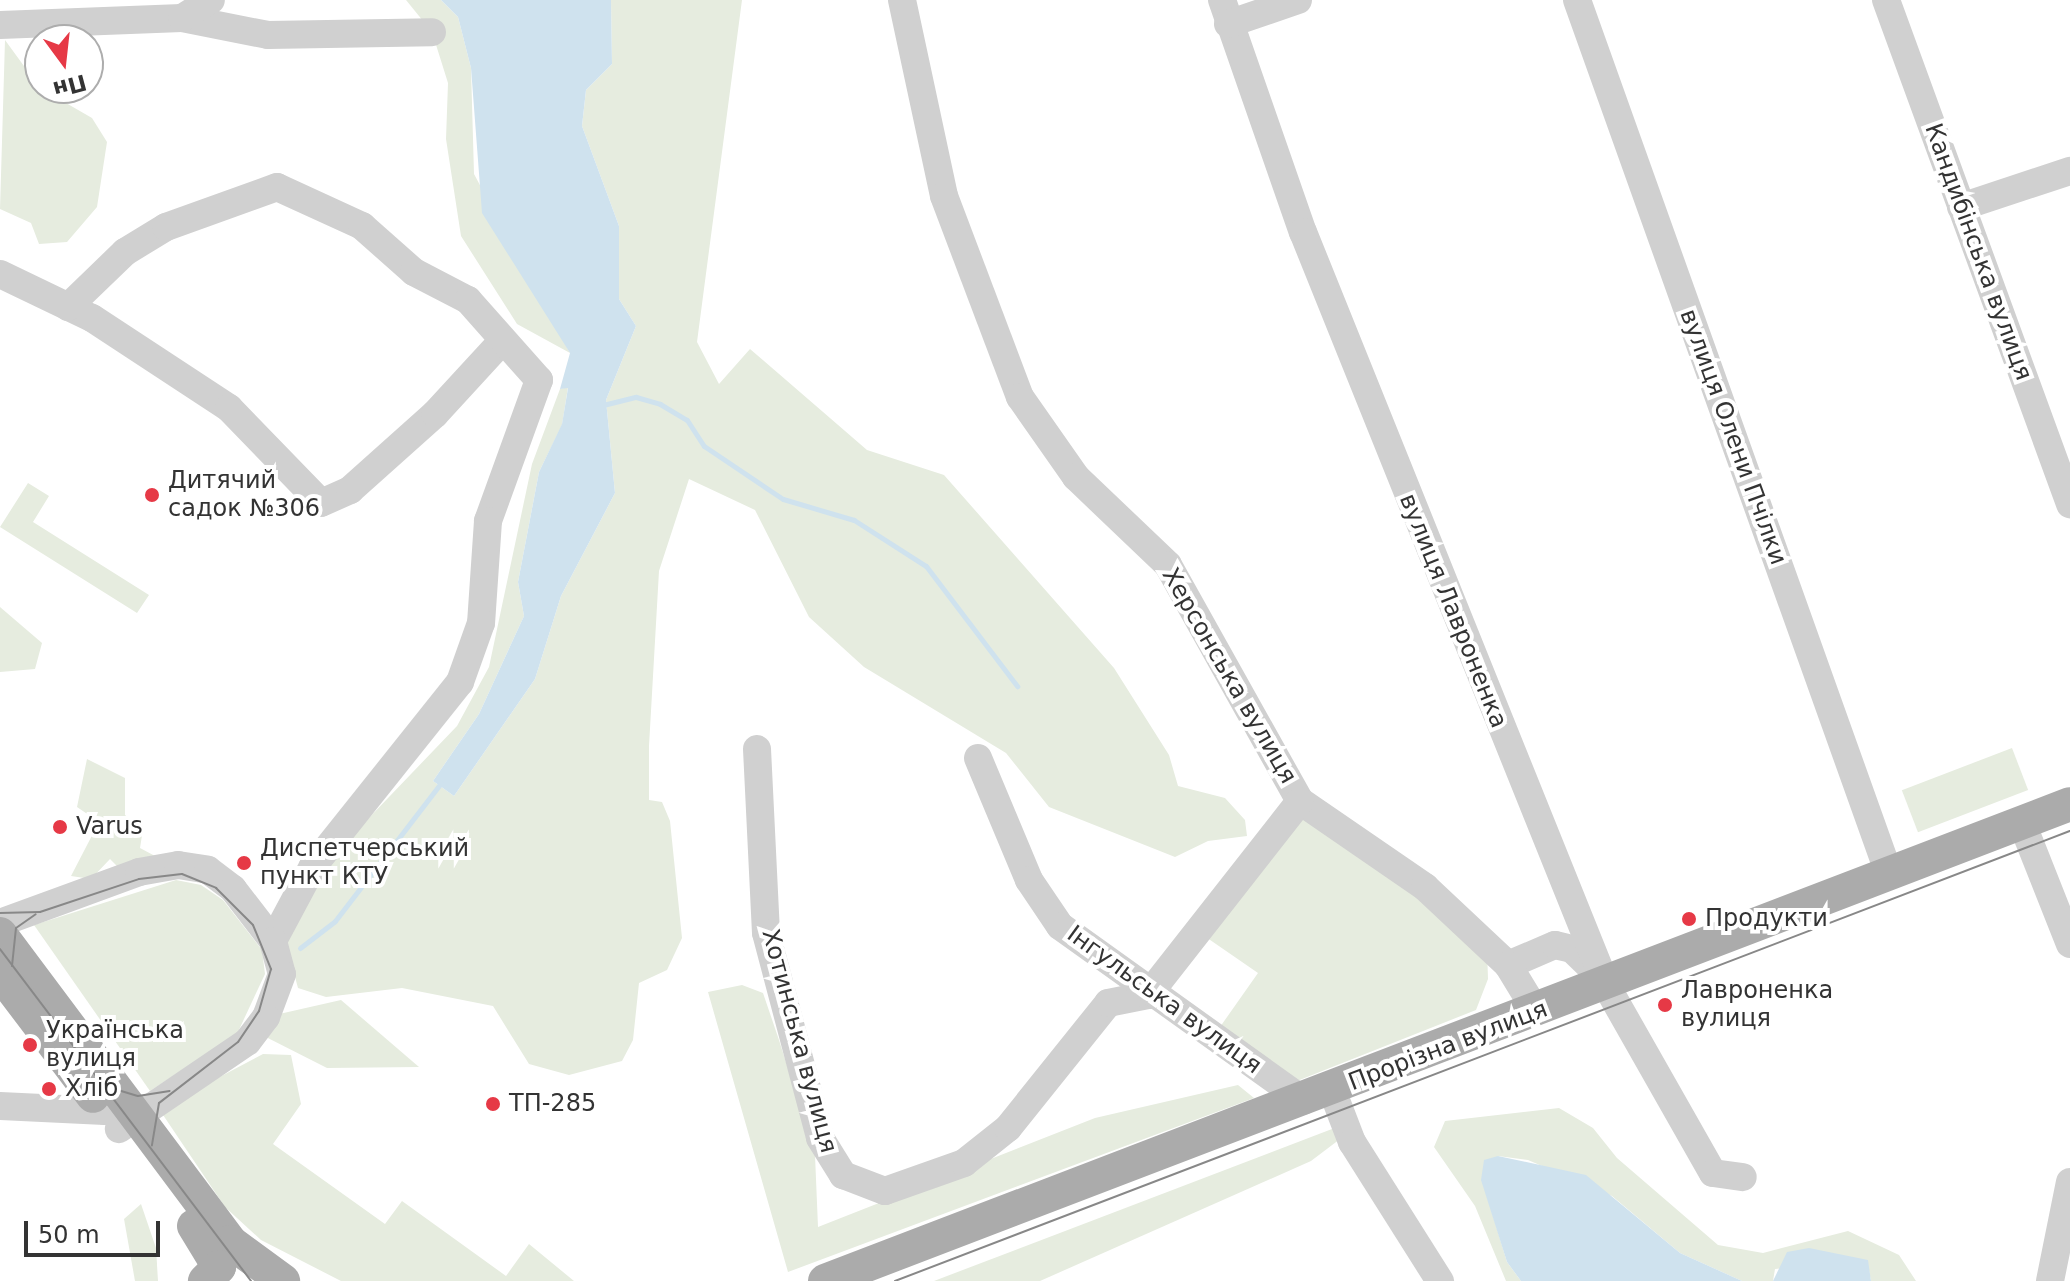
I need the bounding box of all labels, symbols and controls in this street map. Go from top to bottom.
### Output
north arrow [24,24,104,104]
text: Пн [50,69,89,102]
street label: Кандибінська вулиця [1918,120,2038,384]
street label: вулиця Олени Пчілки [1673,305,1793,569]
place label: Дитячий садок №306 [168,467,320,523]
marker: Дитячий садок №306 [143,486,161,504]
street label: вулиця Лавроненка [1393,490,1513,732]
street label: Херсонська вулиця [1155,563,1303,789]
place label: Varus [76,813,143,841]
marker: Varus [51,818,69,836]
place label: Диспетчерський пункт КТУ [260,835,469,891]
marker: Диспетчерський пункт КТУ [235,854,253,872]
place label: Продукти [1705,905,1828,933]
marker: Продукти [1680,910,1698,928]
street label: Інгульська вулиця [1061,920,1267,1080]
street label: Хотинська вулиця [755,926,843,1156]
place label: Лавроненка вулиця [1681,977,1833,1033]
street label: Прорізна вулиця [1344,995,1552,1097]
marker: Лавроненка вулиця [1656,996,1674,1014]
place label: Українська вулиця [46,1017,184,1073]
marker: Українська вулиця [21,1036,39,1054]
place label: Хліб [65,1075,118,1103]
marker: Хліб [40,1080,58,1098]
place label: ТП-285 [509,1090,596,1118]
marker: ТП-285 [484,1095,502,1113]
scale bar [28,1205,164,1255]
text: 50 m [38,1221,100,1249]

